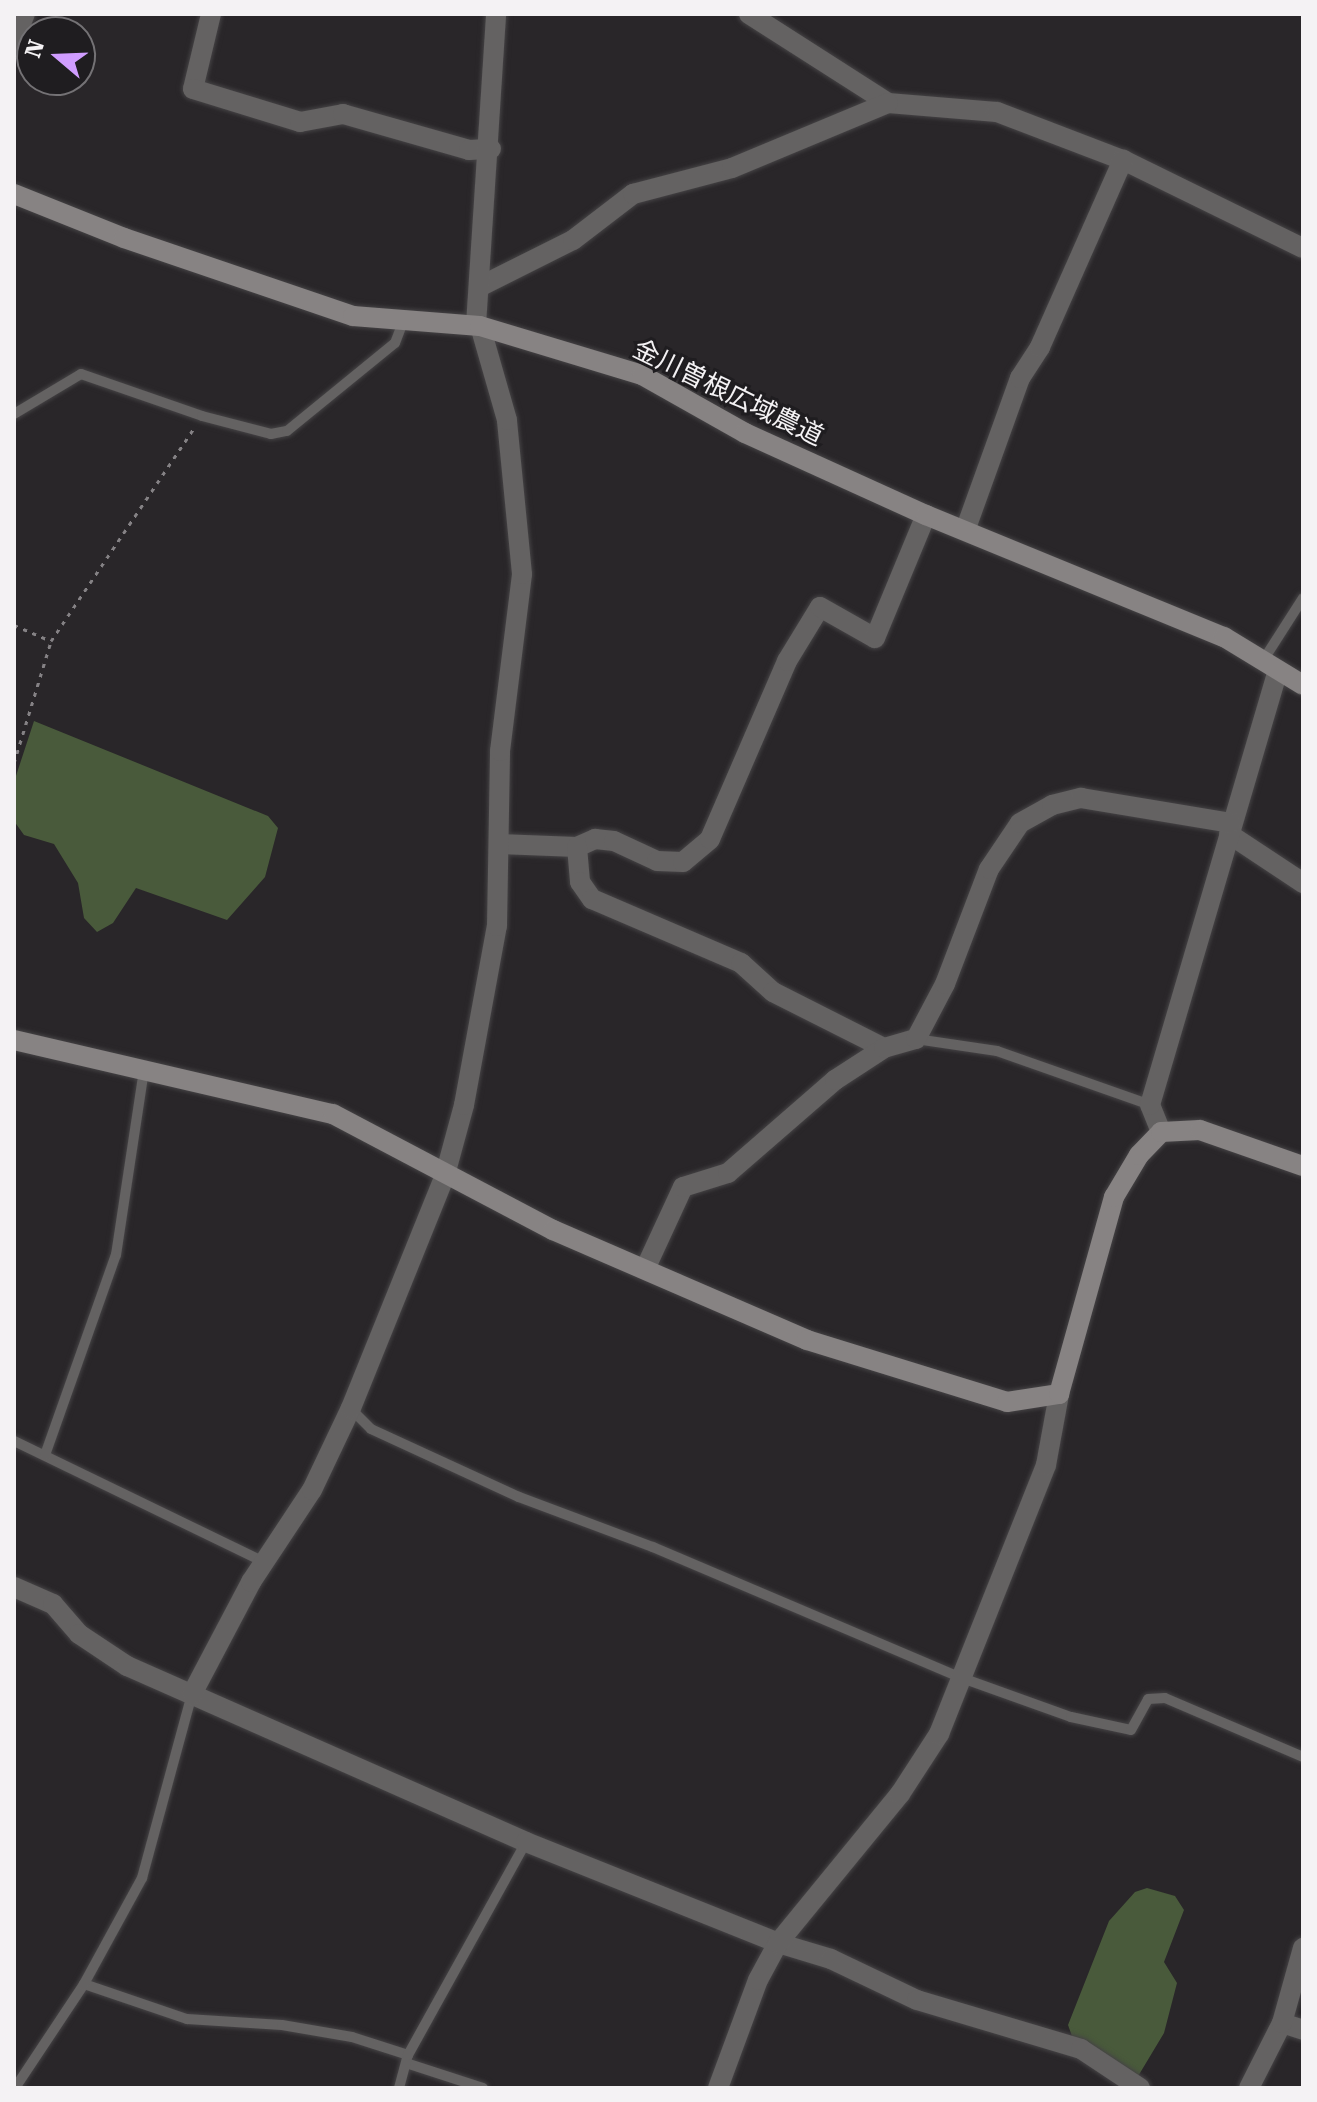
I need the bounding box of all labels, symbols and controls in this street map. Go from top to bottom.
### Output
north arrow [16,16,96,96]
text: N [20,37,49,61]
street label: 金川曽根広域農道 [628,333,828,453]

